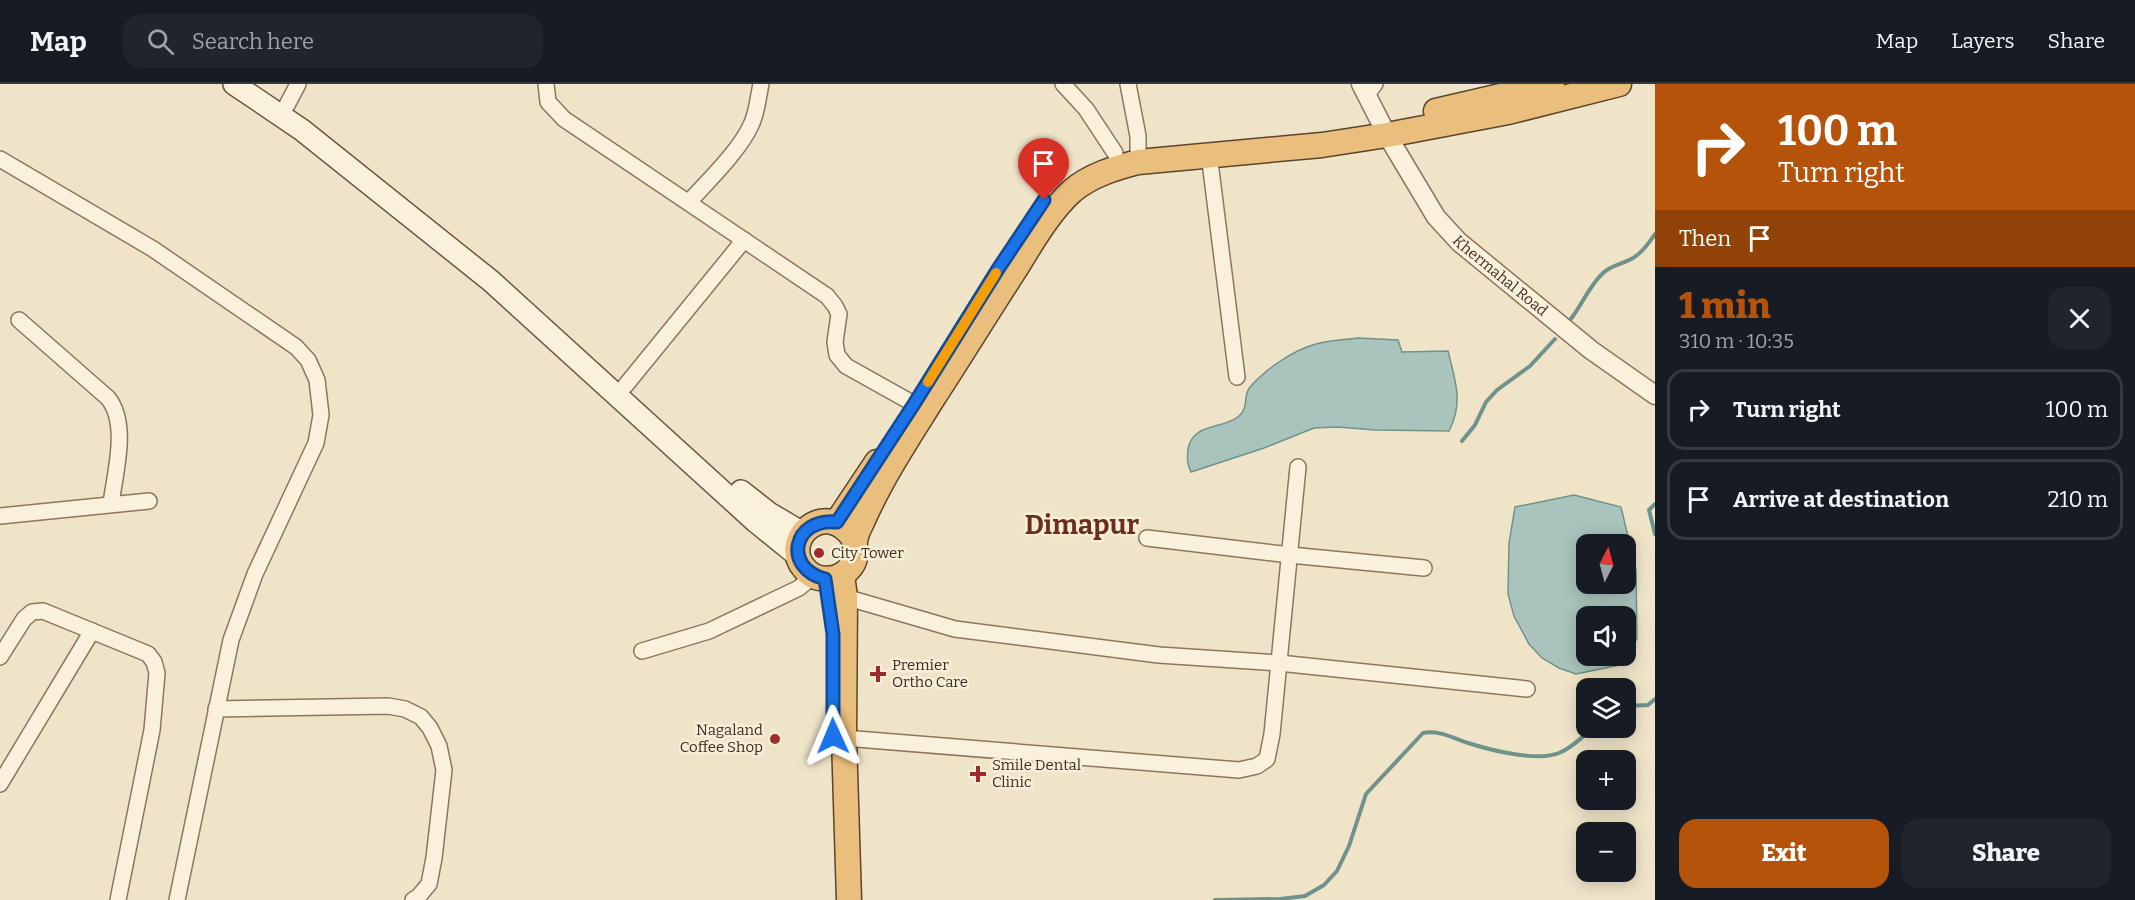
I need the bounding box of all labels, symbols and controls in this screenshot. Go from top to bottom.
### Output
search box [123,14,543,68]
text: Map [30,25,87,58]
icon: search [144,25,177,58]
text: Search here [192,28,314,55]
text: Map [1876,28,1918,54]
text: Layers [1951,28,2015,54]
text: Share [2048,28,2105,54]
text: 100 m [1778,106,1897,156]
icon: right [1679,108,1757,186]
pin [1018,138,1069,200]
icon: arrive [1027,147,1060,180]
text: Turn right [1778,157,1905,189]
icon: arrive [1743,222,1776,255]
text: Then [1679,225,1731,252]
street label: Khermahal Road [1449,232,1551,320]
text: 1 min [1679,284,1771,328]
button: close [2048,287,2111,350]
text: 310 m · 10:35 [1679,329,1794,353]
icon: right [1682,393,1715,426]
text: Turn right [1733,396,1841,423]
text: 100 m [2045,396,2108,423]
icon: arrive [1682,483,1715,516]
text: Arrive at destination [1733,486,1949,513]
text: 210 m [2048,486,2108,513]
district label: Dimapur [1025,509,1140,541]
north arrow [1576,534,1636,594]
map controls [1576,534,1636,882]
place label: City Tower [831,544,904,562]
marker: City Tower [812,546,826,560]
button: sound [1576,606,1636,666]
place label: Premier Ortho Care [892,656,968,691]
marker: Premier Ortho Care [869,665,887,683]
button: layers [1576,678,1636,738]
position arrow [801,704,865,768]
place label: Nagaland Coffee Shop [680,721,763,756]
marker: Nagaland Coffee Shop [768,732,782,746]
button: + [1576,750,1636,810]
place label: Smile Dental Clinic [992,756,1081,791]
marker: Smile Dental Clinic [969,765,987,783]
button: Exit [1679,819,1889,888]
button: Share [1901,819,2111,888]
button: − [1576,822,1636,882]

